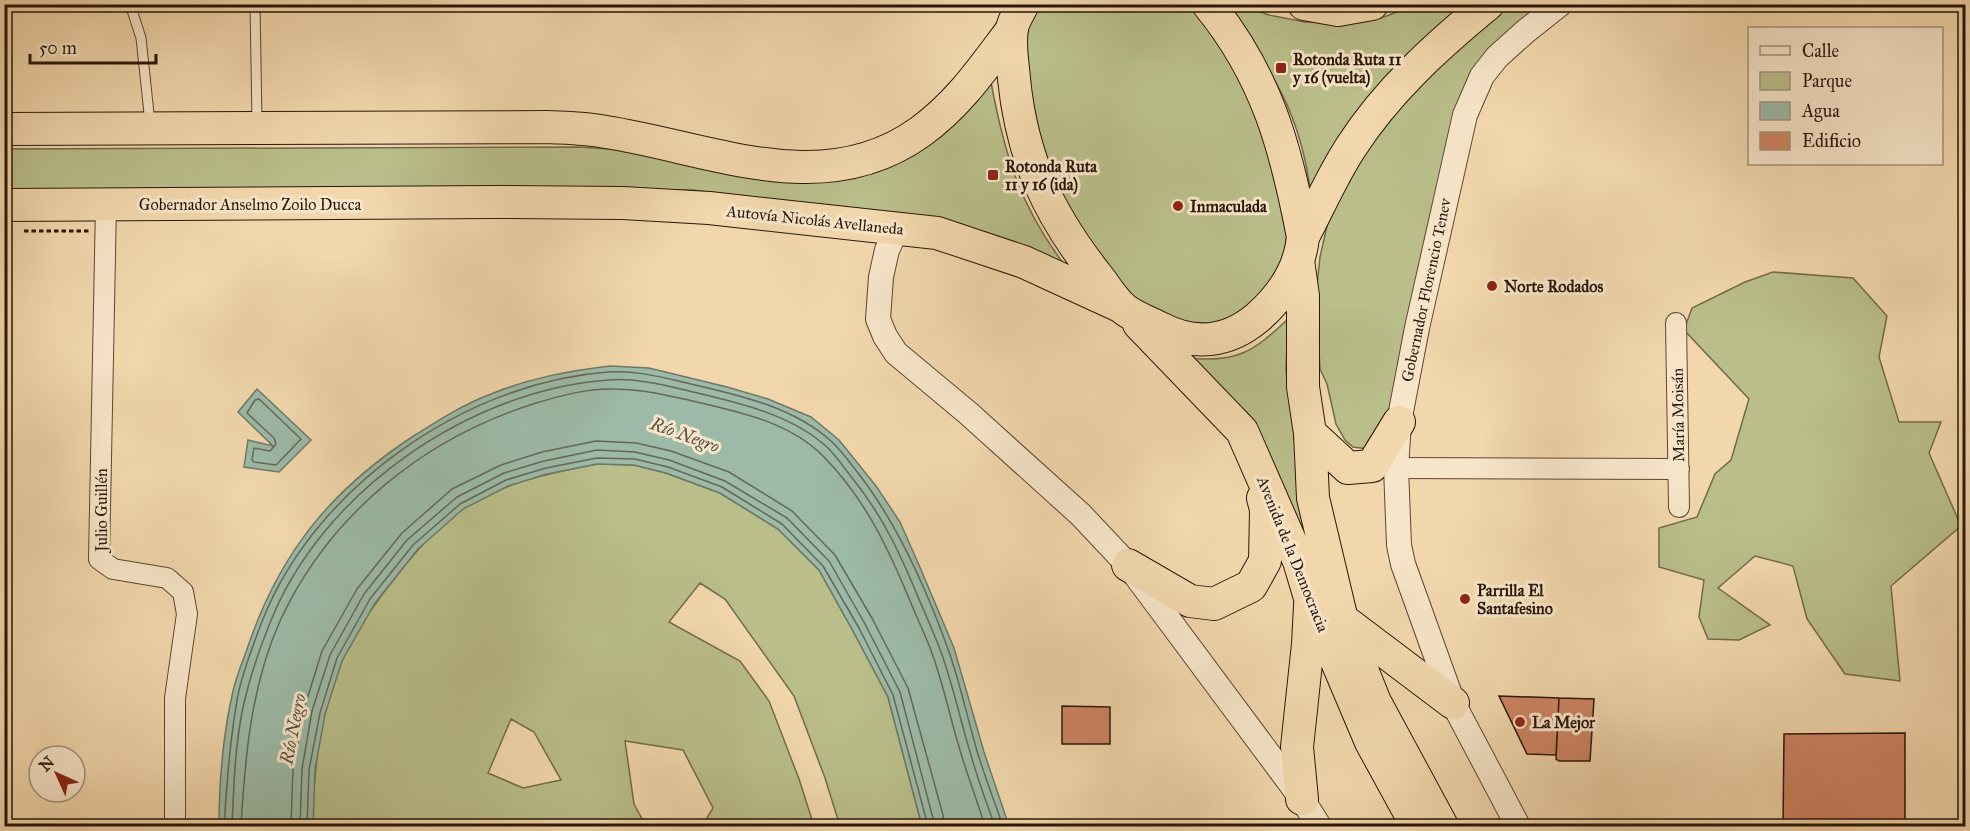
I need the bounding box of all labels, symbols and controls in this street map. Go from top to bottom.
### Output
scale bar [30,27,156,65]
legend [1748,27,1943,165]
text: 50 m [39,37,77,59]
text: Calle [1802,40,1839,62]
place label: Rotonda Ruta 11 y 16 (vuelta) [1292,50,1402,88]
marker: Rotonda Ruta 11 y 16 (vuelta) [1274,61,1288,75]
text: Parque [1802,70,1852,93]
text: Agua [1801,100,1840,123]
text: Edificio [1802,130,1861,152]
place label: Rotonda Ruta 11 y 16 (ida) [1005,157,1098,195]
marker: Rotonda Ruta 11 y 16 (ida) [986,168,1000,182]
street label: Gobernador Anselmo Zoilo Ducca [139,195,361,214]
street label: Gobernador Florencio Tenev [1397,195,1455,384]
place label: Inmaculada [1190,197,1268,216]
marker: Inmaculada [1171,199,1185,213]
street label: Autovía Nicolás Avellaneda [724,201,905,239]
place label: Norte Rodados [1504,277,1604,296]
marker: Norte Rodados [1485,279,1499,293]
street label: María Moisán [1668,368,1688,462]
water label: Río Negro [647,412,723,458]
street label: Julio Guillén [92,468,112,554]
street label: Avenida de la Democracia [1253,472,1333,635]
place label: Parrilla El Santafesino [1477,581,1553,618]
marker: Parrilla El Santafesino [1458,592,1472,606]
water label: Río Negro [275,692,311,767]
place label: La Mejor [1532,713,1596,733]
marker: La Mejor [1513,715,1527,729]
north arrow [27,744,87,804]
text: N [35,752,59,775]

